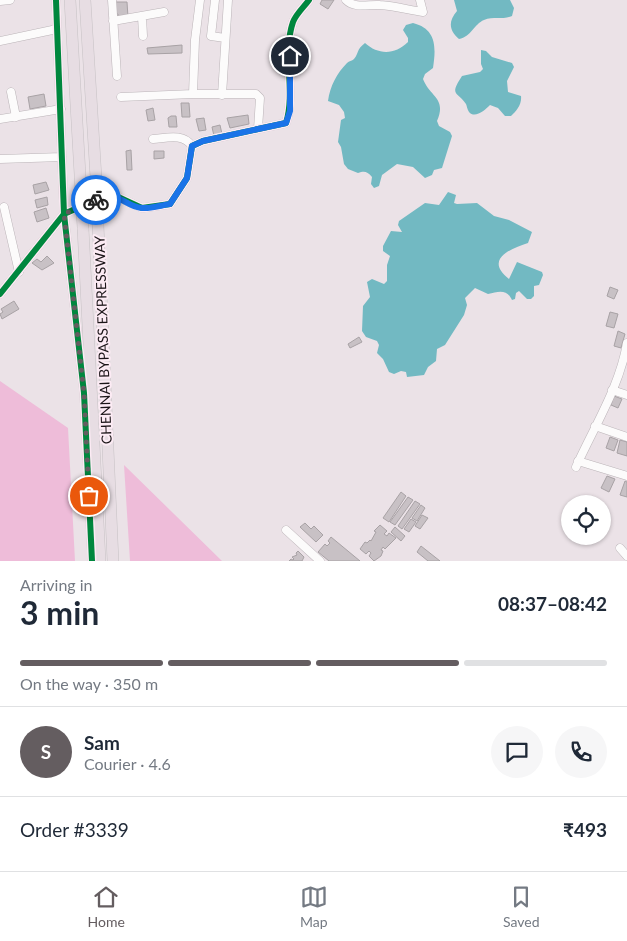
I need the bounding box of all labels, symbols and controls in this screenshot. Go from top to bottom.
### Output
pin [269,35,311,77]
icon: home [276,42,304,70]
courier [71,175,121,225]
icon: bike [82,186,110,214]
street label: CHENNAI BYPASS EXPRESSWAY [90,235,115,445]
pin [68,475,110,517]
icon: bag [75,482,103,510]
map controls [561,495,611,545]
button: locate [561,495,611,545]
text: Arriving in [20,575,93,594]
text: 08:37–08:42 [498,592,607,615]
text: 3 min [20,593,99,632]
text: On the way · 350 m [20,674,158,693]
button: chat [491,726,543,778]
button: phone [555,726,607,778]
text: Sam [84,731,120,754]
text: S [41,740,51,763]
text: Courier · 4.6 [84,754,171,773]
text: Order #3339 [20,818,129,841]
text: ₹493 [563,818,607,841]
tab: Home [88,883,125,930]
tab: Map [300,883,328,930]
tab: Saved [503,883,539,930]

